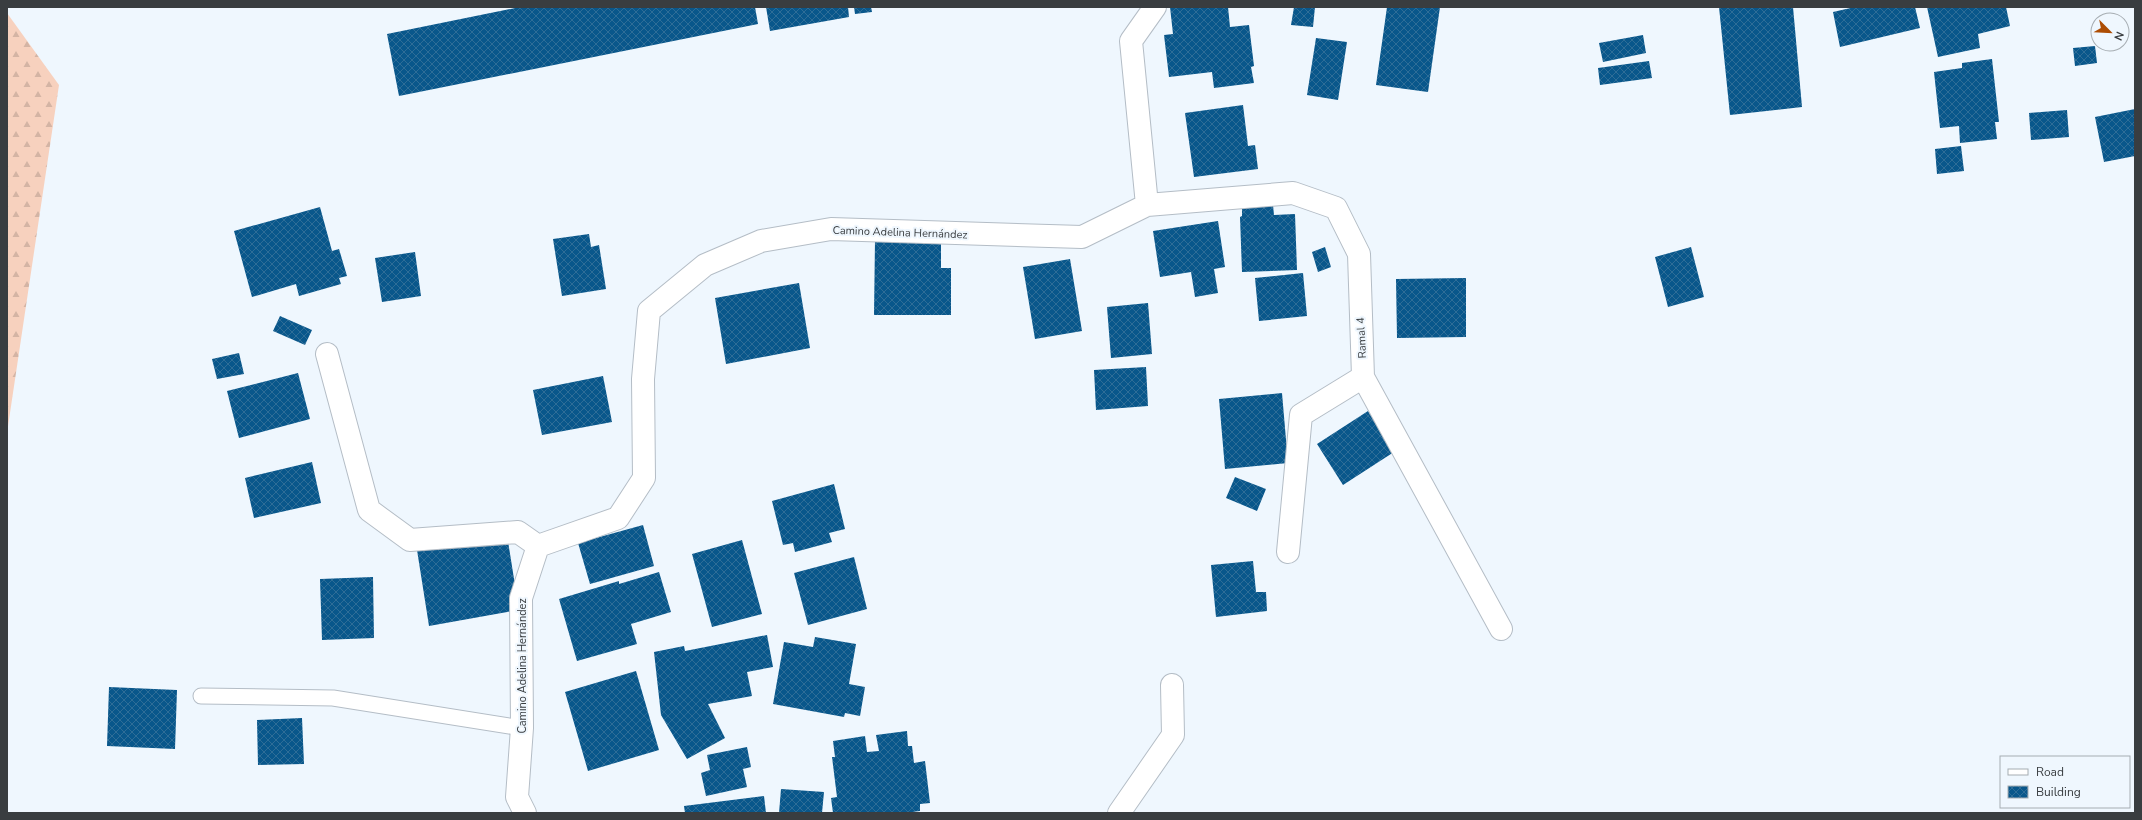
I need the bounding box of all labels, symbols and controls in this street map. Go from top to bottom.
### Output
north arrow [2090,12,2130,52]
text: N [2110,29,2127,43]
street label: Camino Adelina Hernández [832,223,968,242]
street label: Ramal 4 [1353,317,1370,359]
street label: Camino Adelina Hernández [515,599,530,733]
legend [2000,756,2130,808]
text: Road [2036,764,2064,780]
text: Building [2036,784,2081,800]

